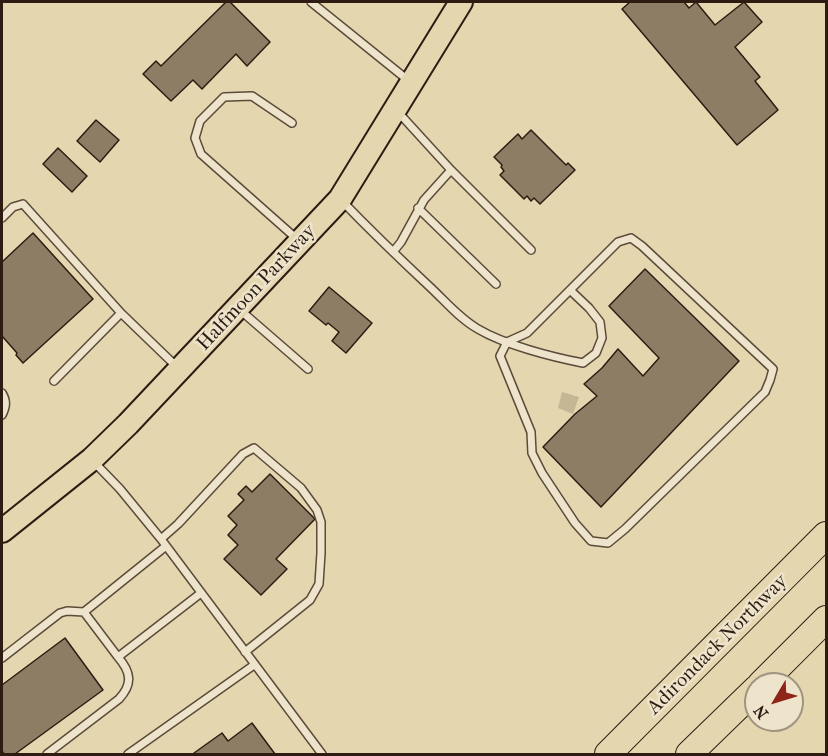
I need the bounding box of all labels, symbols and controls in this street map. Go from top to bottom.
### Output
street label: Halfmoon Parkway [192,220,322,356]
street label: Adirondack Northway [643,570,793,720]
north arrow [744,672,804,732]

